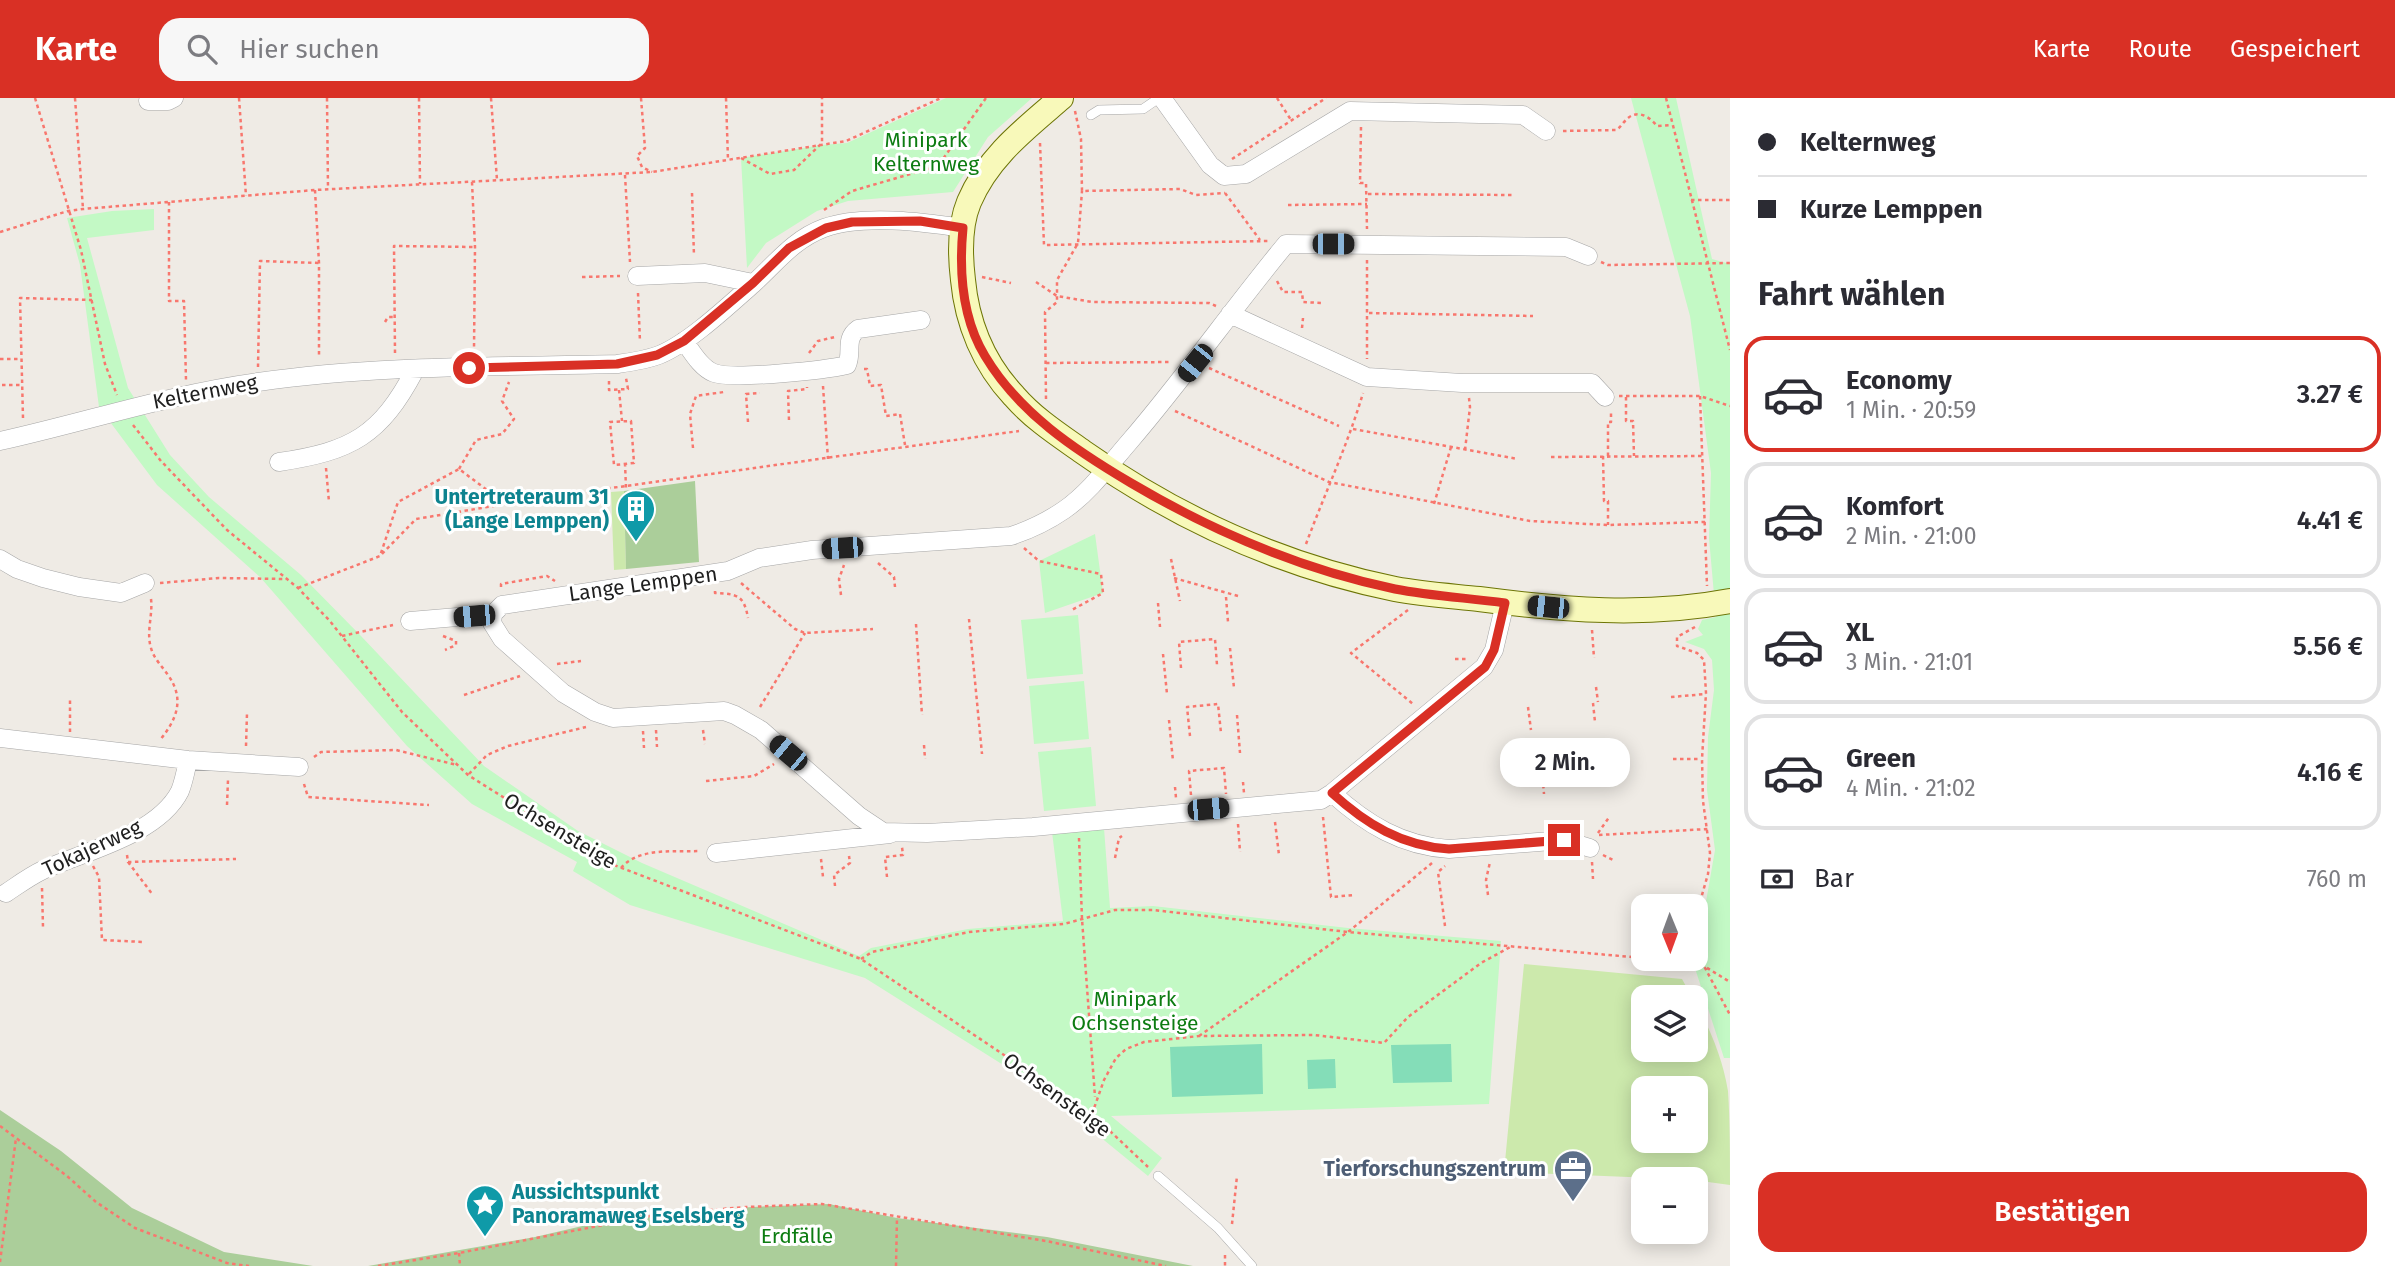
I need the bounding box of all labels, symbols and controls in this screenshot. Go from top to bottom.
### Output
search box [159,18,649,81]
text: Karte [35,29,117,69]
icon: search [183,30,221,68]
text: Hier suchen [239,34,380,65]
text: Karte [2033,35,2090,63]
text: Route [2128,35,2192,63]
text: Gespeichert [2230,35,2360,63]
park label: Minipark Kelternweg [873,127,979,177]
text: Kelternweg [1800,127,1936,158]
text: Kurze Lemppen [1800,194,1983,225]
car [1313,234,1355,255]
text: Fahrt wählen [1758,275,1945,313]
car [1174,340,1217,386]
route start [453,352,485,384]
icon: car [1762,363,1825,426]
text: Economy [1846,365,1952,396]
street label: Kelternweg [150,369,260,415]
text: 3.27 € [2297,379,2363,410]
text: 1 Min. · 20:59 [1846,396,1976,424]
place label: Untertreteraum 31 (Lange Lemppen) [435,484,609,534]
building icon: Untertreteraum 31 (Lange Lemppen) [615,488,657,543]
icon: car [1762,489,1825,552]
text: Komfort [1846,491,1944,522]
text: 4.41 € [2297,505,2363,536]
text: 2 Min. · 21:00 [1846,522,1977,550]
car [821,536,864,560]
street label: Lange Lemppen [567,561,719,607]
car [1527,594,1570,620]
car [453,604,496,628]
icon: car [1762,615,1825,678]
text: XL [1846,617,1874,648]
text: 5.56 € [2293,631,2363,662]
text: 3 Min. · 21:01 [1846,648,1973,676]
car [766,731,811,775]
callout: 2 Min. [1499,738,1629,788]
icon: car [1762,741,1825,804]
text: Green [1846,743,1916,774]
text: 2 Min. [1535,748,1595,776]
text: 4.16 € [2297,757,2363,788]
text: 4 Min. · 21:02 [1846,774,1976,802]
street label: Ochsensteige [499,787,621,875]
car [1187,797,1230,821]
street label: Tokajerweg [38,814,146,882]
route end [1548,824,1580,856]
icon: cash [1758,860,1796,898]
text: Bar [1814,863,1854,894]
text: 760 m [2306,865,2367,893]
north arrow [1631,894,1708,971]
map controls [1631,894,1708,1244]
button: layers [1631,985,1708,1062]
park label: Minipark Ochsensteige [1072,986,1198,1036]
street label: Ochsensteige [998,1047,1116,1143]
button: + [1631,1076,1708,1153]
office icon: Tierforschungszentrum [1552,1148,1594,1203]
place label: Tierforschungszentrum [1324,1156,1546,1182]
button: − [1631,1167,1708,1244]
button: Bestätigen [1758,1172,2367,1252]
place label: Aussichtspunkt Panoramaweg Eselsberg [511,1179,745,1229]
place icon: Aussichtspunkt Panoramaweg Eselsberg [464,1183,506,1238]
park label: Erdfälle [761,1223,833,1249]

